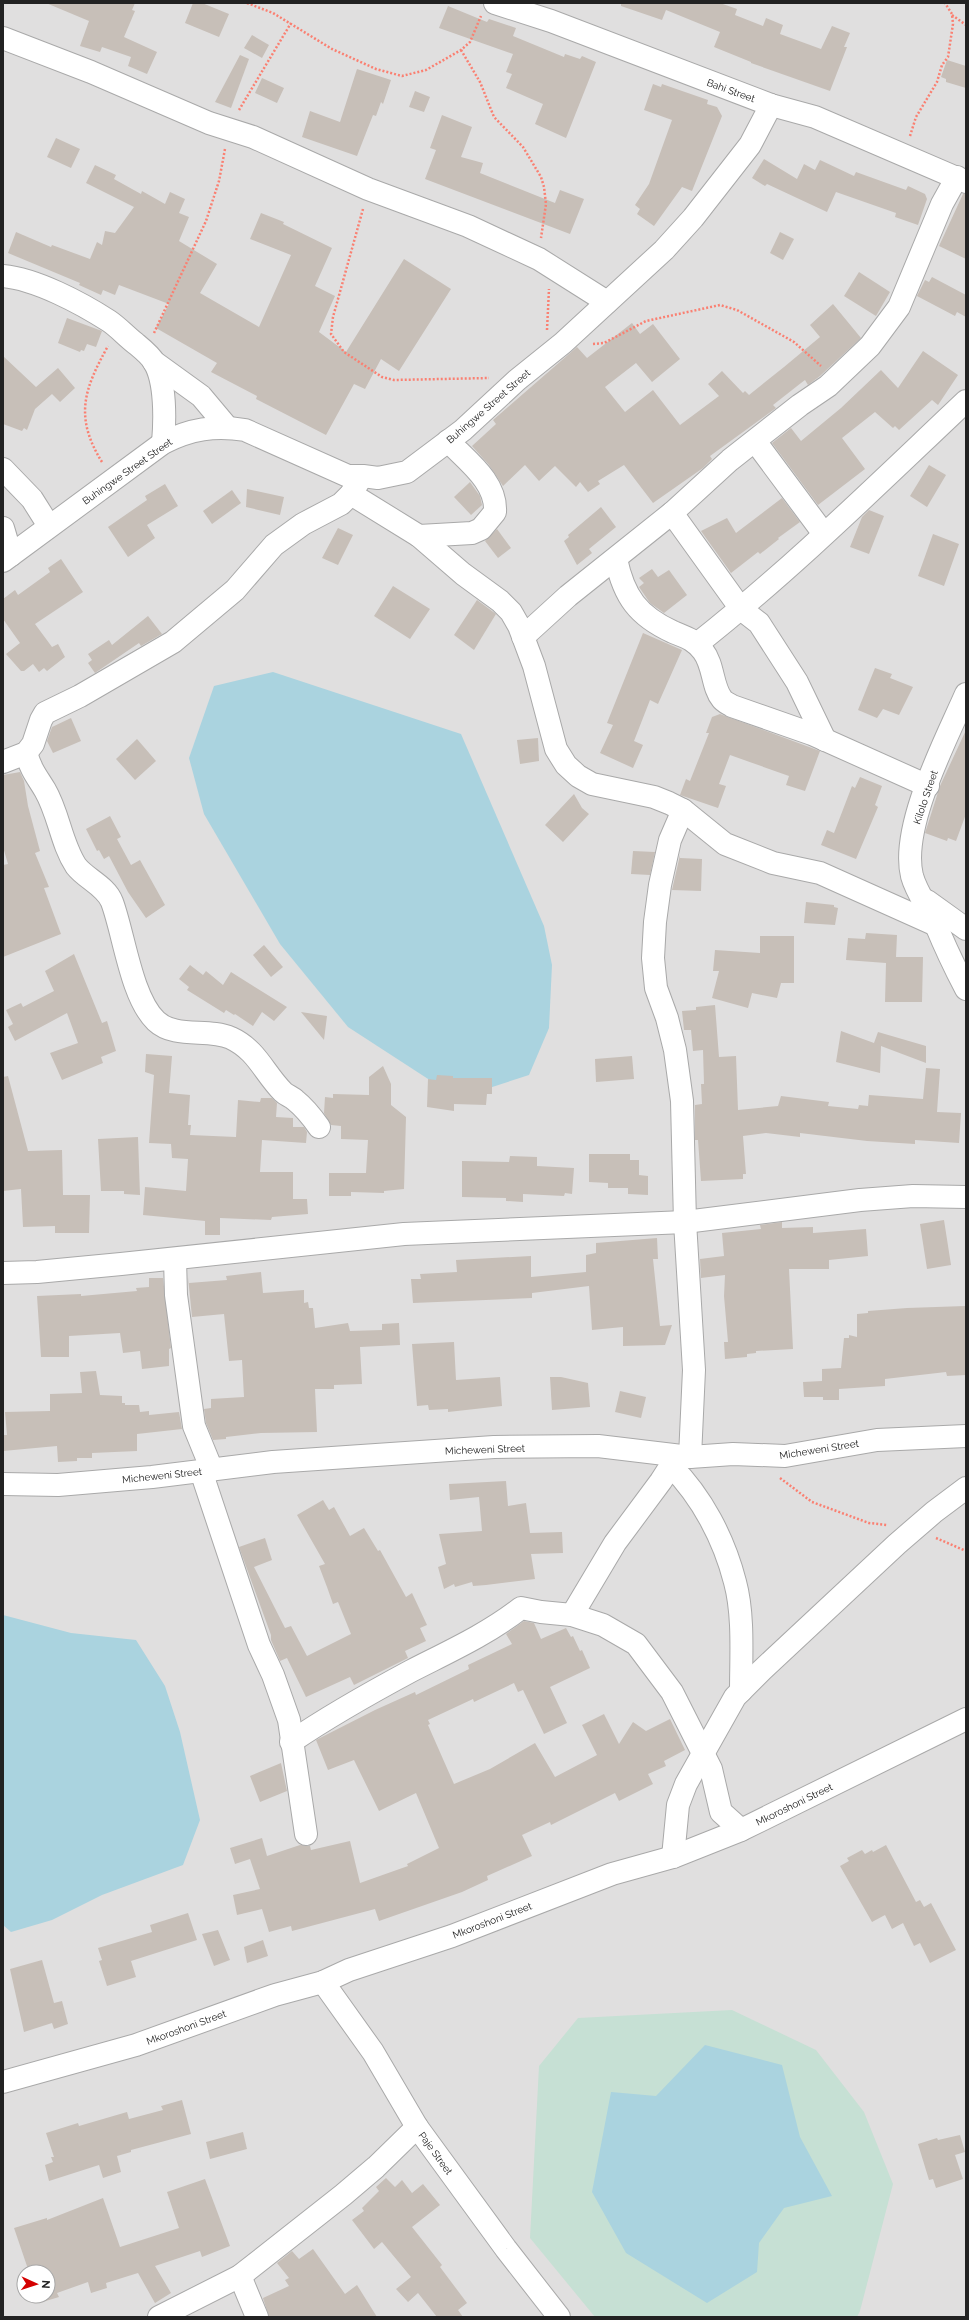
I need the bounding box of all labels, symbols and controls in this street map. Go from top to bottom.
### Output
street label: Bahi Street [705,77,757,104]
street label: Buhingwe Street Street [444,367,533,446]
street label: Buhingwe Street Street [80,436,175,507]
street label: Kilolo Street [911,768,940,826]
street label: Micheweni Street [779,1438,860,1461]
street label: Micheweni Street [445,1443,526,1456]
street label: Micheweni Street [122,1466,203,1485]
street label: Mkoroshoni Street [754,1781,835,1828]
street label: Mkoroshoni Street [451,1900,534,1941]
street label: Mkoroshoni Street [145,2008,228,2047]
street label: Paje Street [416,2130,455,2177]
north arrow [16,2264,56,2304]
text: N [39,2280,52,2289]

